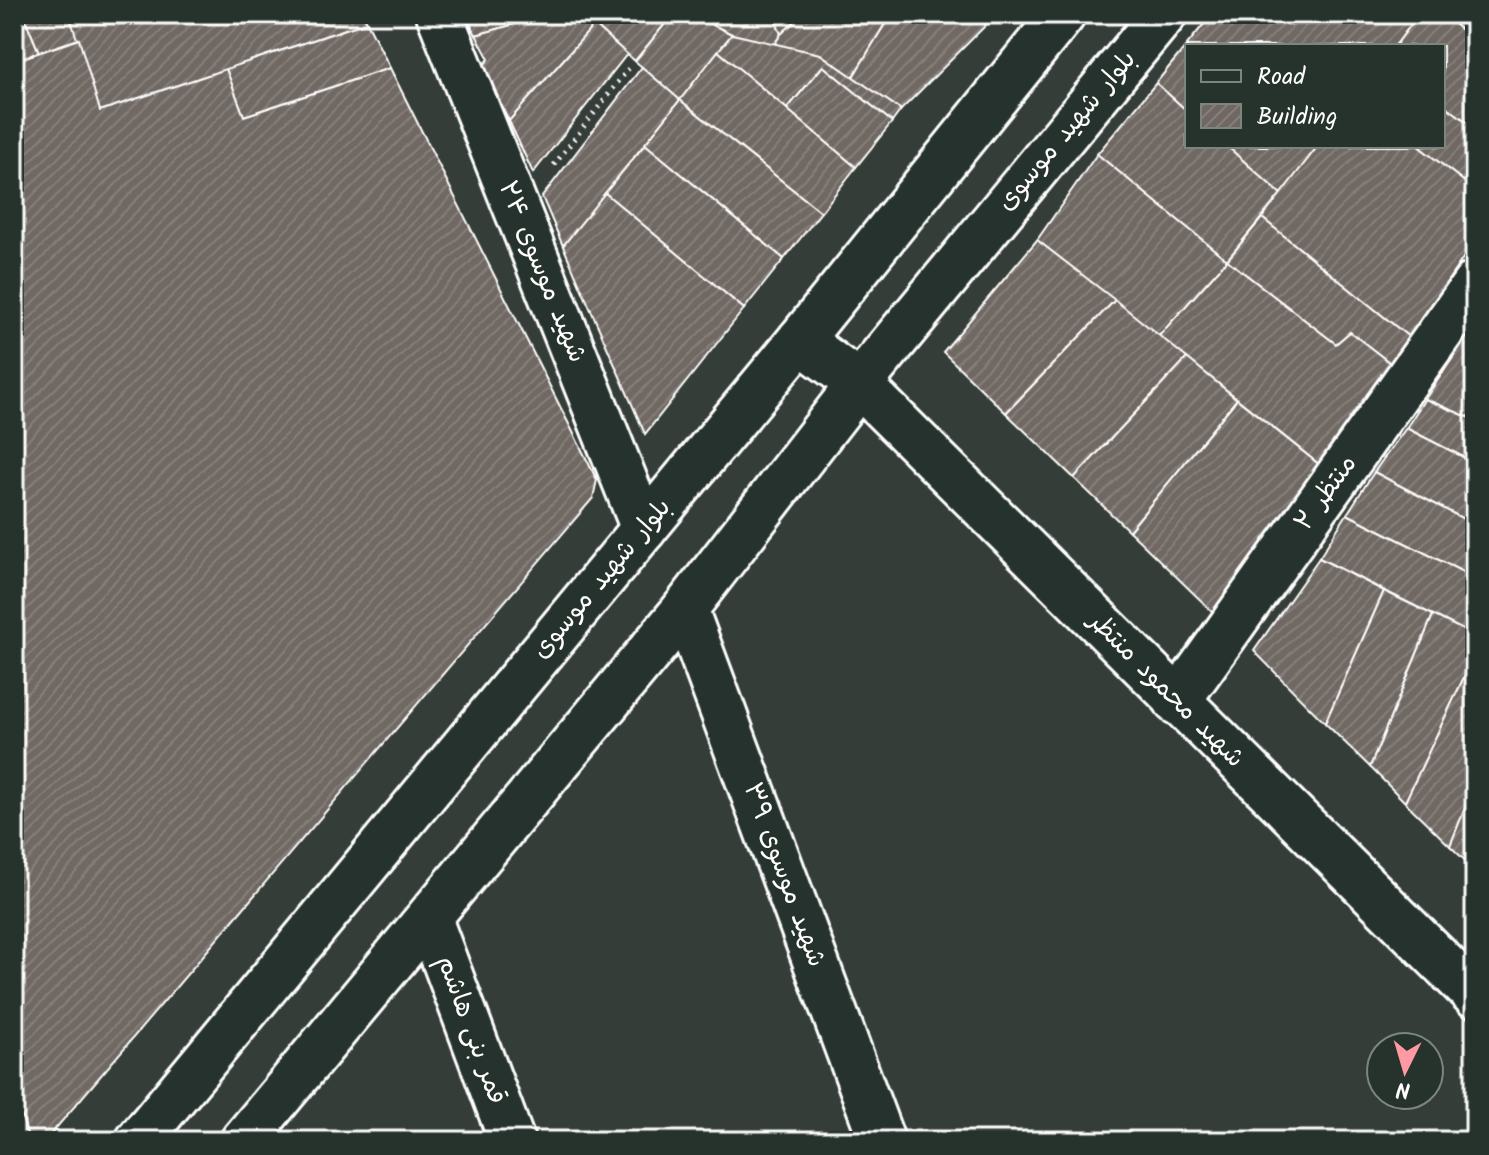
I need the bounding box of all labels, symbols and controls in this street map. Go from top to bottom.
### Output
street label: بلوار شهید موسوی [987,41,1147,221]
legend [1185,44,1445,148]
text: Road [1257,58,1306,97]
text: Building [1257,98,1337,137]
street label: شهید موسوی ۲۴ [486,175,598,369]
street label: منتظر ۲ [1284,446,1368,540]
street label: بلوار شهید موسوی [522,489,682,669]
street label: شهید محمود منتظر [1076,600,1254,778]
street label: شهید موسوی ۳۹ [731,777,837,973]
street label: قمر بنی هاشم [425,950,517,1110]
north arrow [1365,1031,1445,1111]
text: N [1395,1070,1412,1106]

